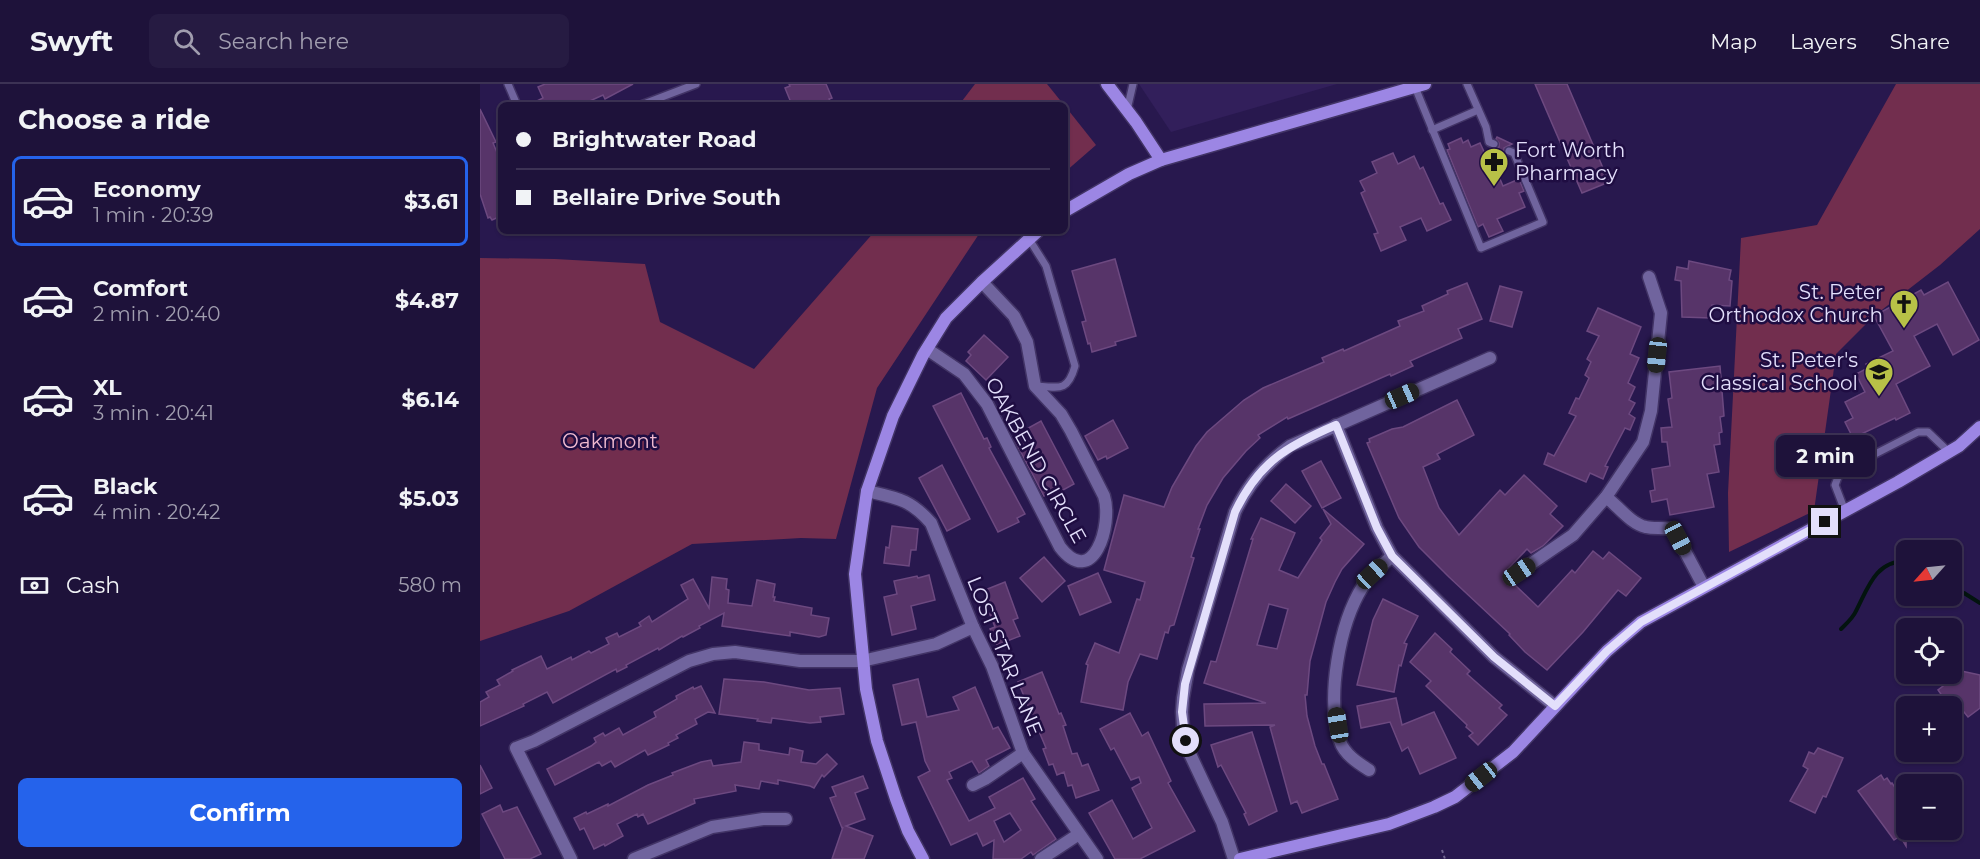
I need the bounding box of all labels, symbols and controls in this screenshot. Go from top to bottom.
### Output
search box [149,14,569,68]
text: Swyft [30,24,113,58]
icon: search [170,25,203,58]
text: Search here [218,28,349,55]
text: Map [1710,29,1757,54]
text: Layers [1790,29,1857,54]
text: Share [1890,29,1950,54]
text: Choose a ride [18,103,210,136]
text: Brightwater Road [552,126,757,153]
place label: Fort Worth Pharmacy [1515,138,1625,185]
pharmacy icon: Fort Worth Pharmacy [1478,146,1510,188]
icon: car [21,174,75,228]
text: Economy [93,176,201,203]
text: Bellaire Drive South [552,184,781,211]
text: $3.61 [404,188,459,215]
text: 1 min · 20:39 [93,203,213,227]
icon: car [21,273,75,327]
text: Comfort [93,275,188,302]
place label: St. Peter Orthodox Church [1709,280,1883,327]
text: $4.87 [395,287,459,314]
church icon: St. Peter Orthodox Church [1888,288,1920,330]
text: 2 min · 20:40 [93,302,221,326]
car [1646,336,1668,374]
place label: St. Peter's Classical School [1701,348,1858,395]
school or university icon: St. Peter's Classical School [1863,356,1895,398]
icon: car [21,372,75,426]
street label: OAKBEND CIRCLE [981,373,1091,547]
text: XL [93,374,122,401]
car [1382,380,1422,412]
text: $6.14 [402,386,459,413]
text: 3 min · 20:41 [93,401,214,425]
park label: Oakmont [562,429,658,453]
callout: 2 min [1776,435,1874,477]
text: 2 min [1796,444,1855,468]
icon: car [21,471,75,525]
text: Black [93,473,157,500]
text: $5.03 [399,485,459,512]
text: 4 min · 20:42 [93,500,220,524]
route end [1811,508,1838,535]
car [1662,518,1694,558]
north arrow [1896,540,1962,606]
map controls [1896,540,1962,840]
car [1499,554,1539,590]
car [1353,555,1391,593]
icon: cash [18,569,51,602]
text: Cash [66,572,120,599]
text: 580 m [398,573,462,597]
street label: LOST STAR LANE [962,573,1048,739]
button: locate [1896,618,1962,684]
button: + [1896,696,1962,762]
car [1326,706,1350,744]
route start [1172,727,1199,754]
car [1461,759,1501,795]
button: − [1896,774,1962,840]
button: Confirm [18,778,462,847]

